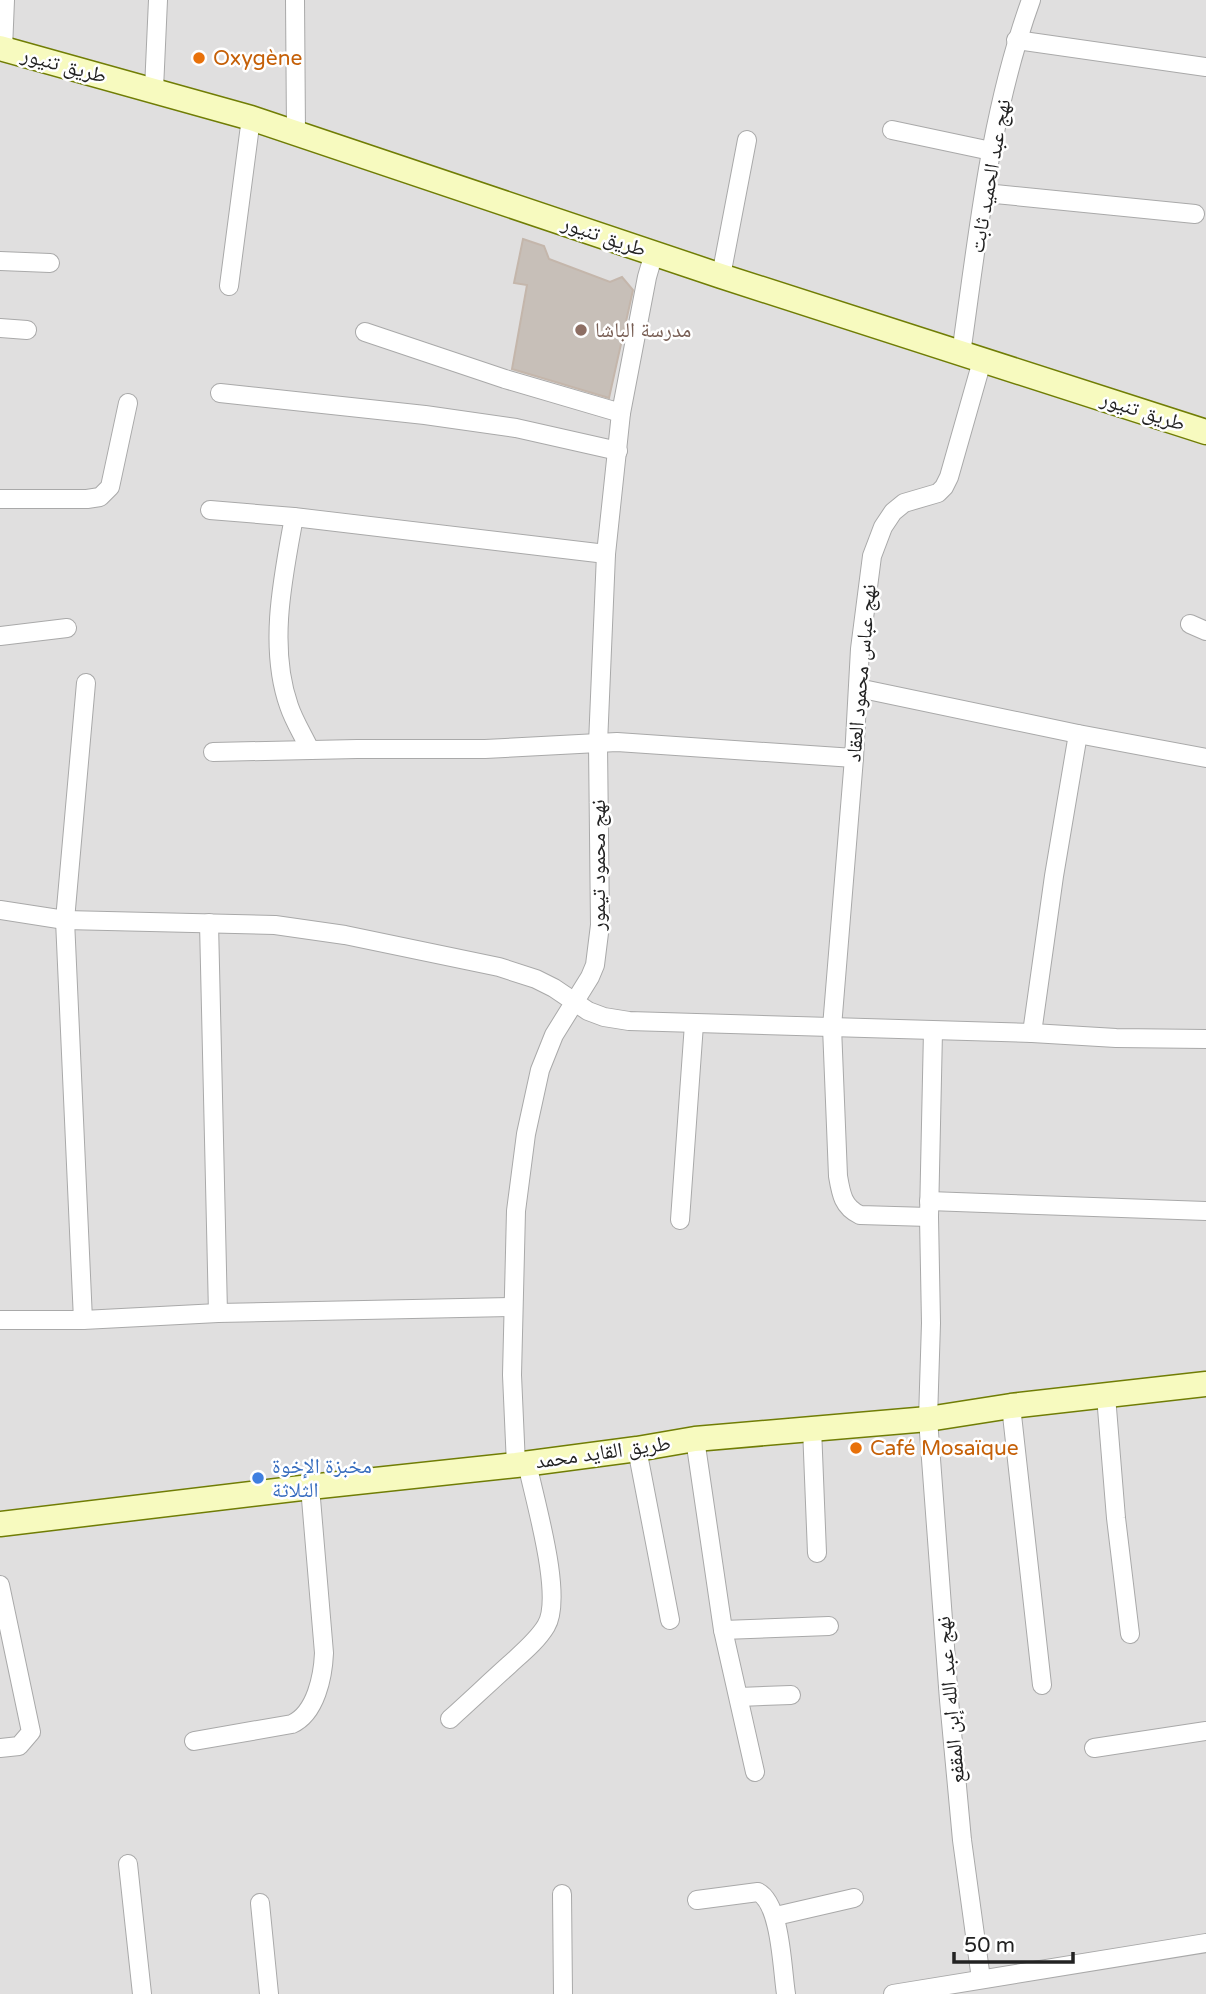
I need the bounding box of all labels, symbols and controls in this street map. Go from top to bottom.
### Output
street label: طريق تنيور [17,42,109,89]
place label: Oxygène [213,46,303,71]
marker: Oxygène [191,50,207,66]
street label: نهج عبد الحميد ثابت [965,97,1016,255]
street label: طريق تنيور [558,210,649,263]
place label: مدرسة الباشا [595,318,691,343]
marker: مدرسة الباشا [573,322,589,338]
street label: طريق تنيور [1097,386,1188,437]
street label: نهج عباس محمود العقاد [841,583,882,763]
street label: نهج محمود تيمور [586,800,611,931]
street label: طريق القايد محمد [534,1431,672,1474]
place label: Café Mosaïque [870,1436,1019,1461]
marker: Café Mosaïque [848,1440,864,1456]
place label: مخبزة الإخوة الثلاثة [272,1454,372,1503]
marker: مخبزة الإخوة الثلاثة [250,1470,266,1486]
street label: نهج عبد الله إبن المقفع [931,1615,971,1785]
scale bar [954,1920,1073,1964]
text: 50 m [964,1933,1015,1958]

